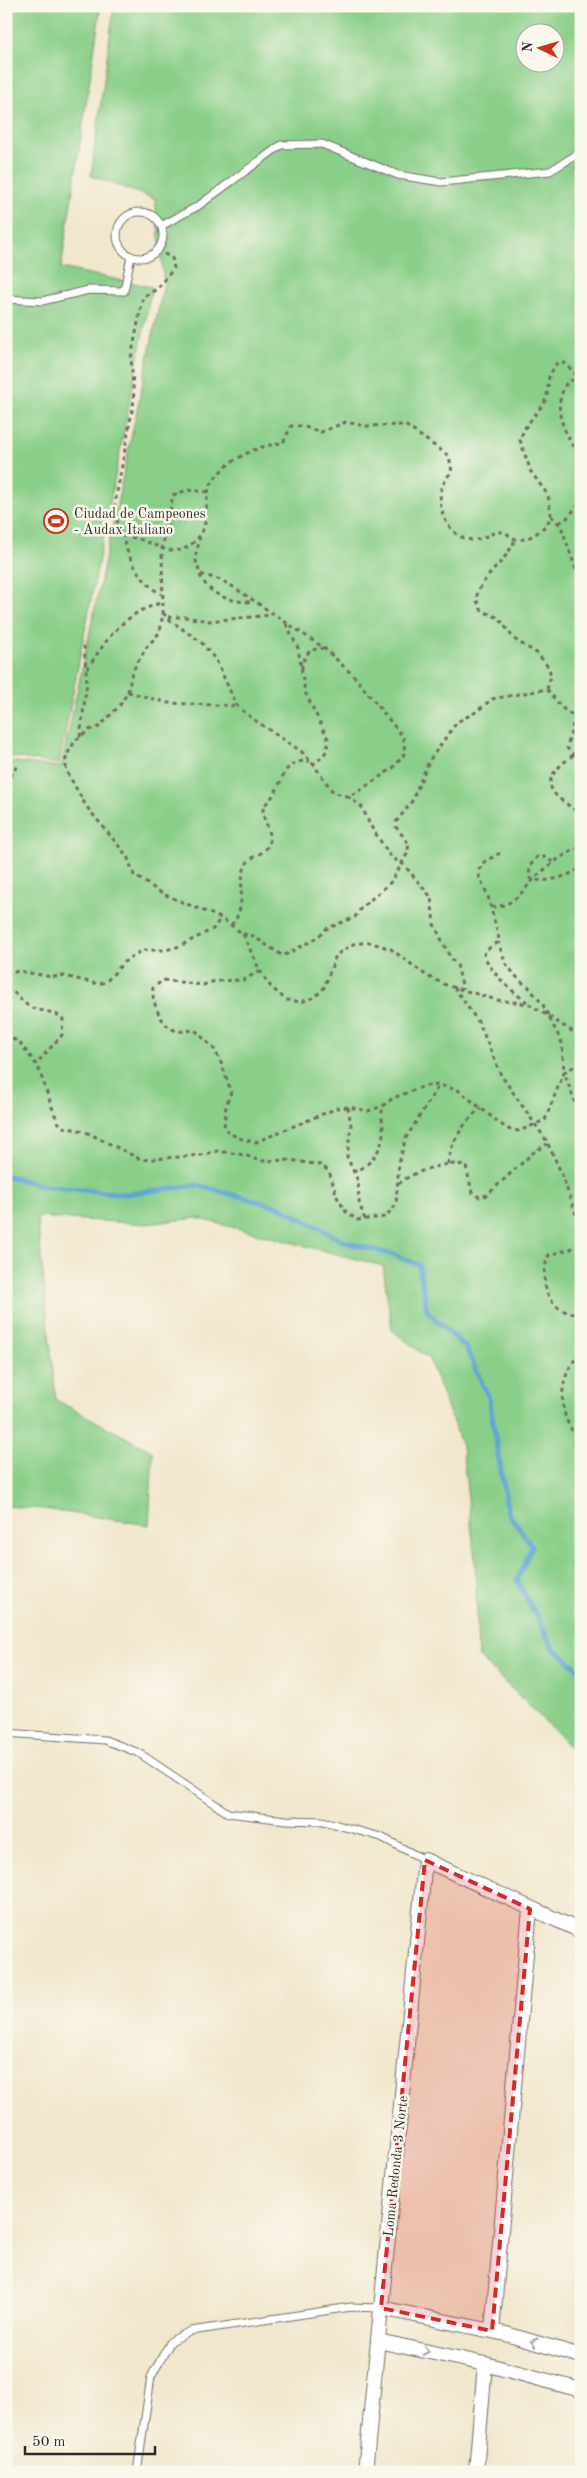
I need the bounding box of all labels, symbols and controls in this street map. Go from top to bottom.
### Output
north arrow [514,22,564,72]
text: N [521,41,536,53]
place label: Ciudad de Campeones - Audax Italiano [74,507,206,537]
sports icon: Ciudad de Campeones - Audax Italiano [43,508,69,534]
street label: Loma Redonda 3 Norte [382,2095,410,2237]
one-way arrow [530,2337,538,2348]
one-way arrow [421,2345,430,2355]
scale bar [25,2423,155,2455]
text: 50 m [32,2435,66,2450]

